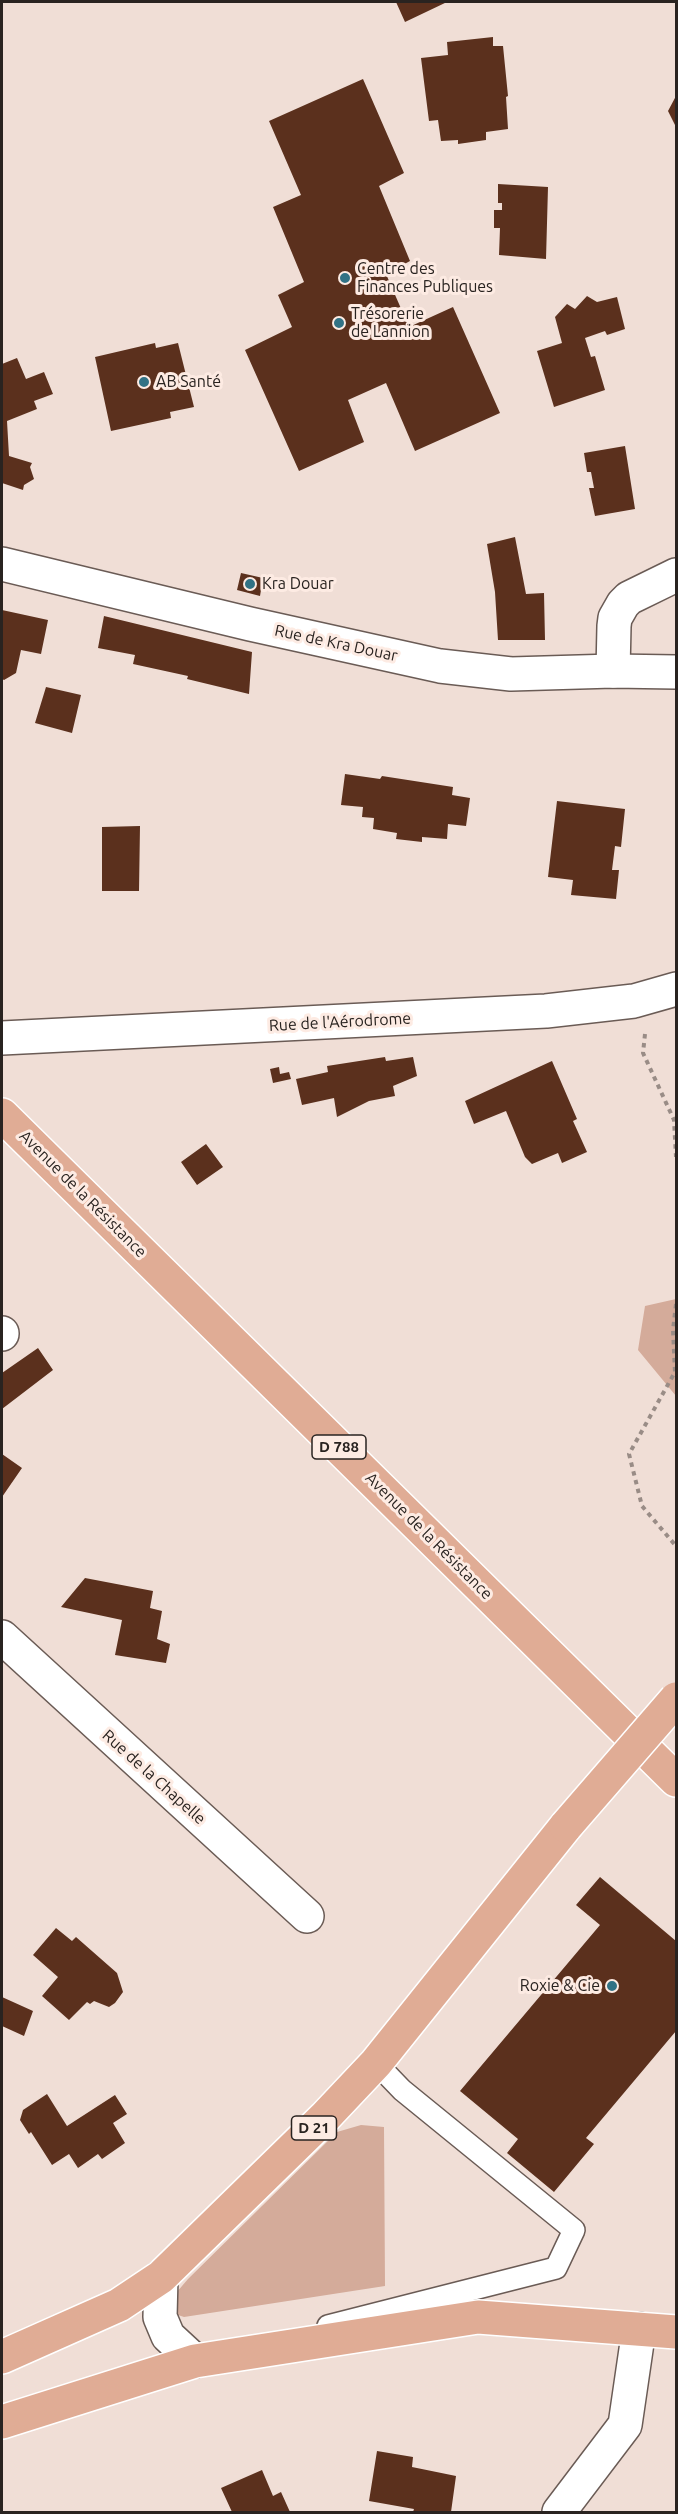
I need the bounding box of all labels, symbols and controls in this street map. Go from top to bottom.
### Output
place label: Centre des Finances Publiques [357,259,493,297]
marker: Centre des Finances Publiques [338,271,352,285]
place label: Trésorerie de Lannion [351,304,430,342]
marker: Trésorerie de Lannion [332,316,346,330]
place label: AB Santé [156,372,221,392]
marker: AB Santé [137,375,151,389]
place label: Kra Douar [262,574,334,594]
marker: Kra Douar [243,577,257,591]
street label: Rue de Kra Douar [273,621,399,665]
street label: Rue de l'Aérodrome [268,1009,412,1035]
street label: Avenue de la Résistance [15,1126,151,1262]
road number: D 788 [312,1435,366,1459]
street label: Avenue de la Résistance [361,1468,497,1604]
street label: Rue de la Chapelle [98,1726,210,1828]
place label: Roxie & Cie [520,1976,600,1996]
marker: Roxie & Cie [605,1979,619,1993]
road number: D 21 [292,2116,336,2140]

